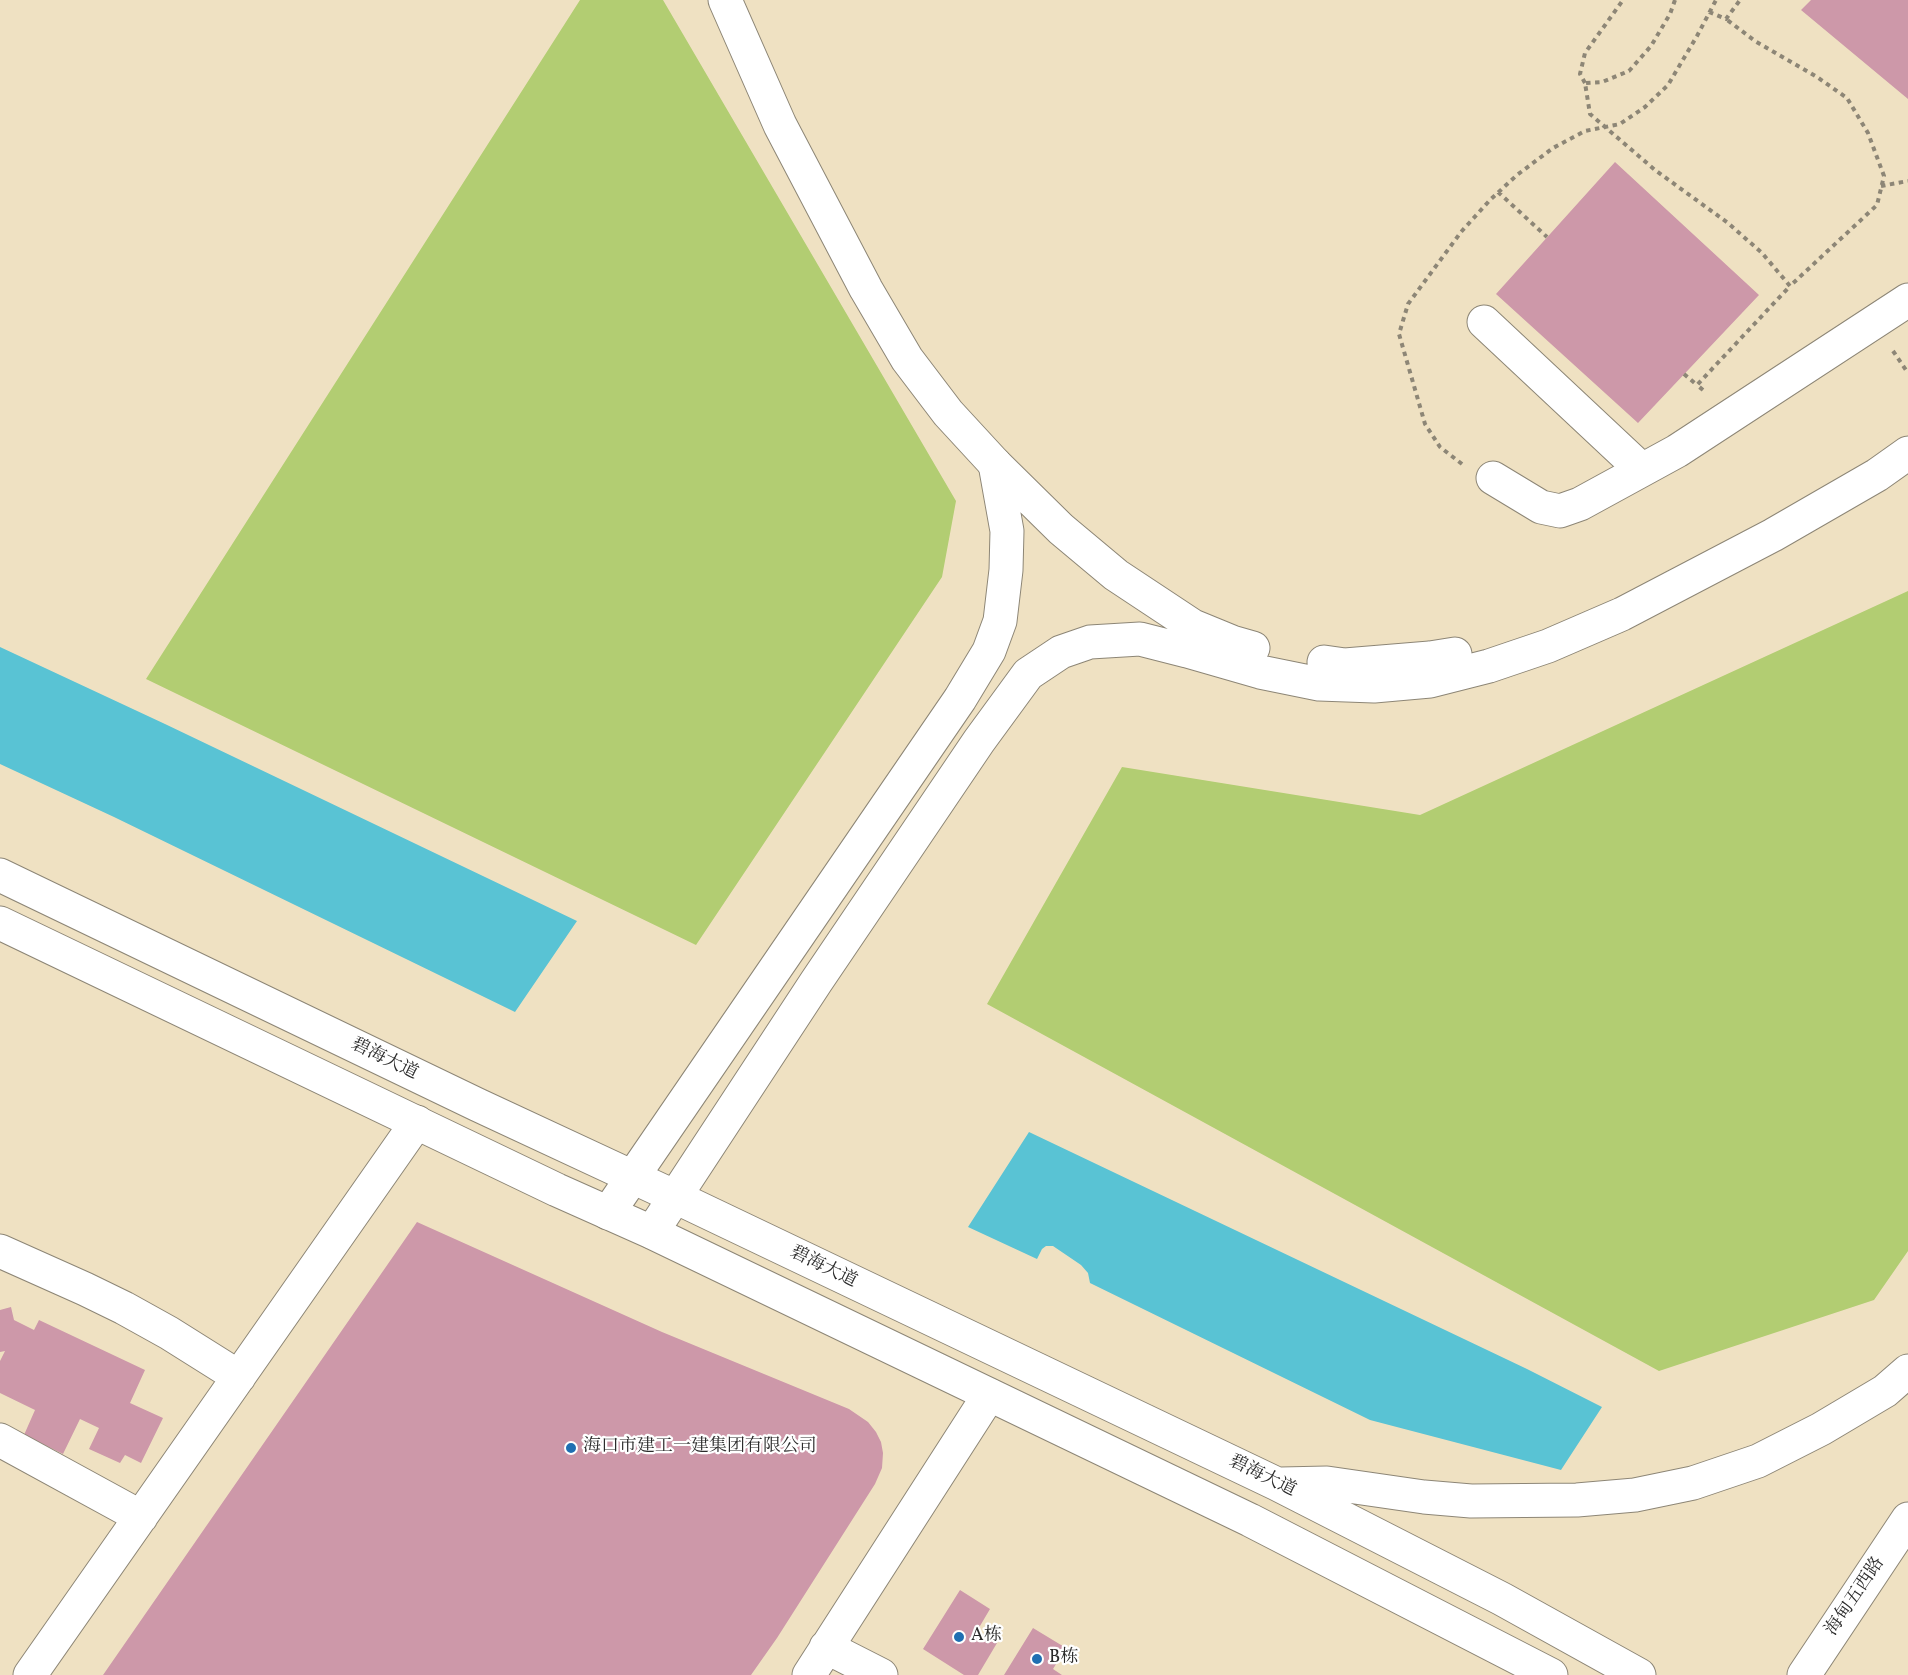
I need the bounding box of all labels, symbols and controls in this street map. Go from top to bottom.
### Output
street label: 碧海大道 [347,1035,421,1085]
street label: 碧海大道 [786,1243,860,1293]
place label: 海口市建工一建集团有限公司 [583,1437,817,1459]
marker: 海口市建工一建集团有限公司 [564,1441,578,1455]
street label: 碧海大道 [1225,1452,1299,1502]
street label: 海甸五西路 [1822,1554,1890,1640]
place label: A栋 [971,1626,1002,1648]
marker: A栋 [952,1630,966,1644]
place label: B栋 [1049,1648,1078,1670]
marker: B栋 [1030,1652,1044,1666]

